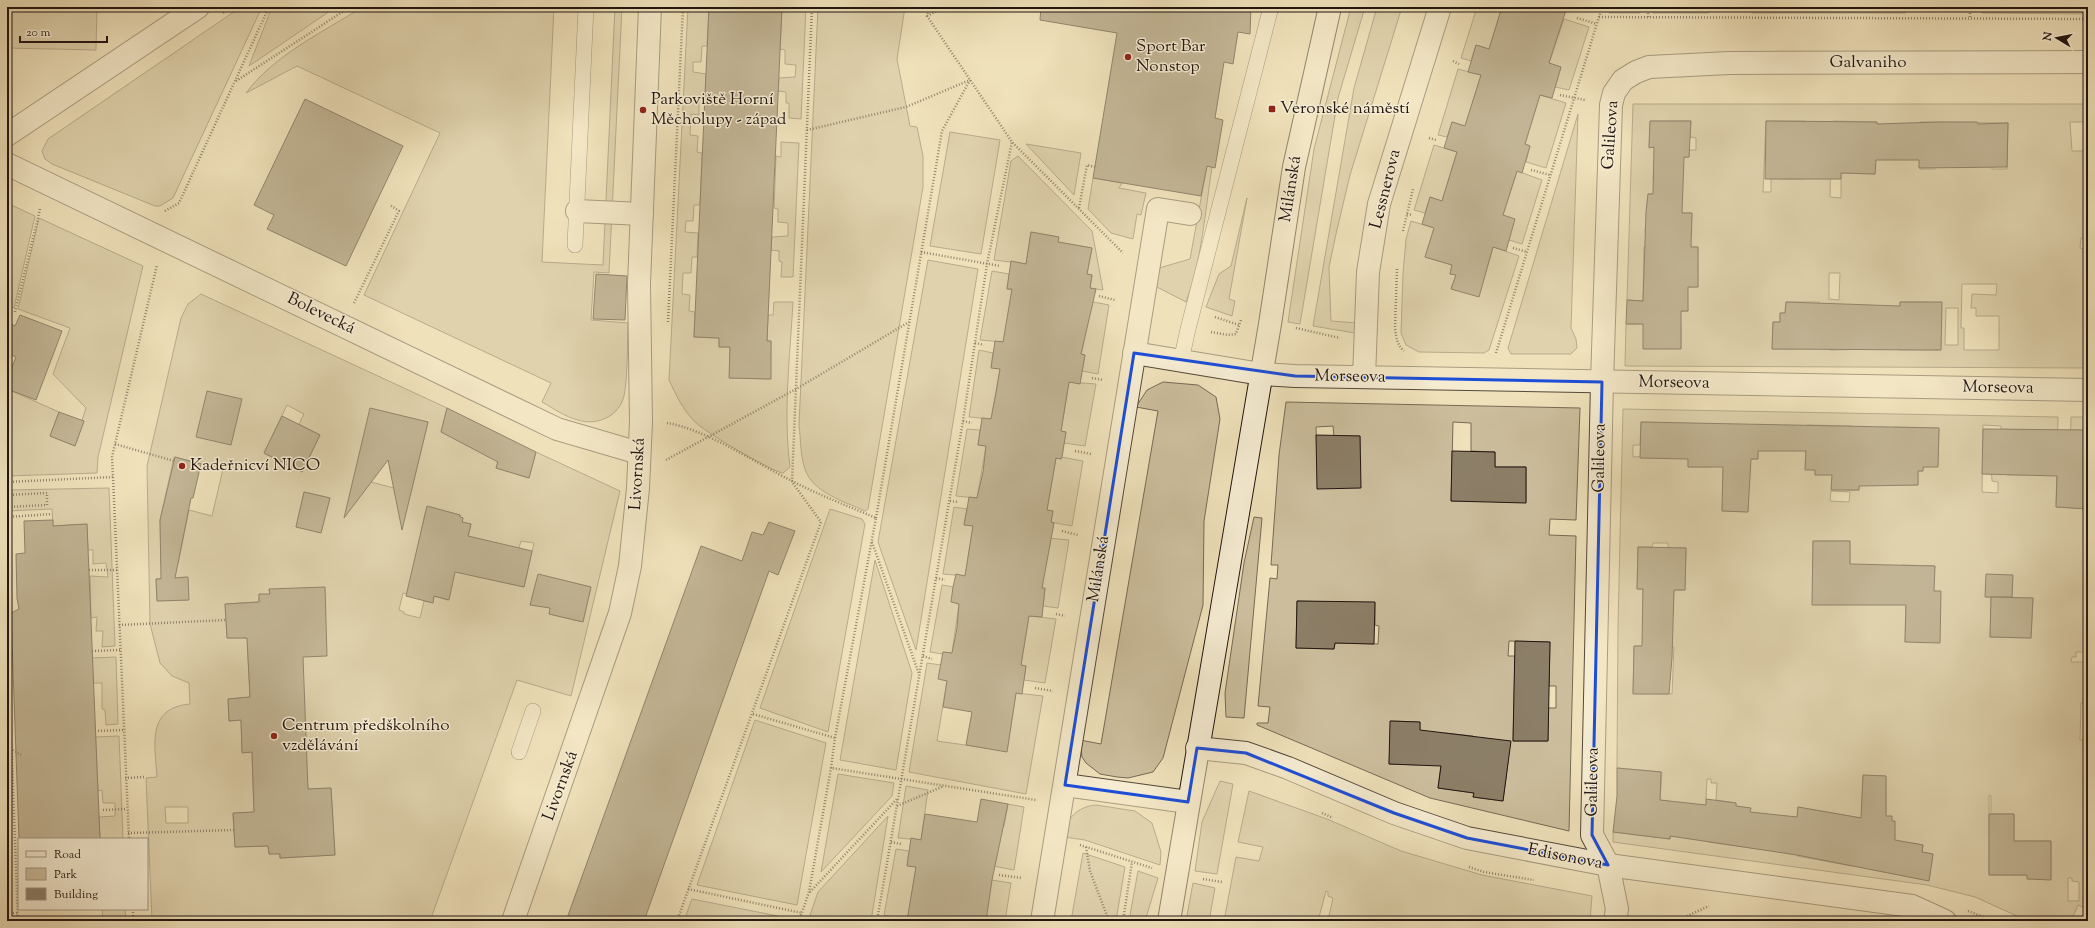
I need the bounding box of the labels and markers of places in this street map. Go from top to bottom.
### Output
place label: Sport Bar Nonstop [1136,35,1206,79]
marker: Sport Bar Nonstop [1123,52,1133,62]
place label: Parkoviště Horní Měcholupy - západ [651,88,787,132]
place label: Veronské náměstí [1280,97,1410,121]
marker: Veronské náměstí [1267,104,1277,114]
marker: Parkoviště Horní Měcholupy - západ [638,105,648,115]
place label: Kadeřnicví NICO [190,454,320,478]
marker: Kadeřnicví NICO [177,461,187,471]
place label: Centrum předškolního vzdělávání [282,714,450,758]
marker: Centrum předškolního vzdělávání [269,731,279,741]

